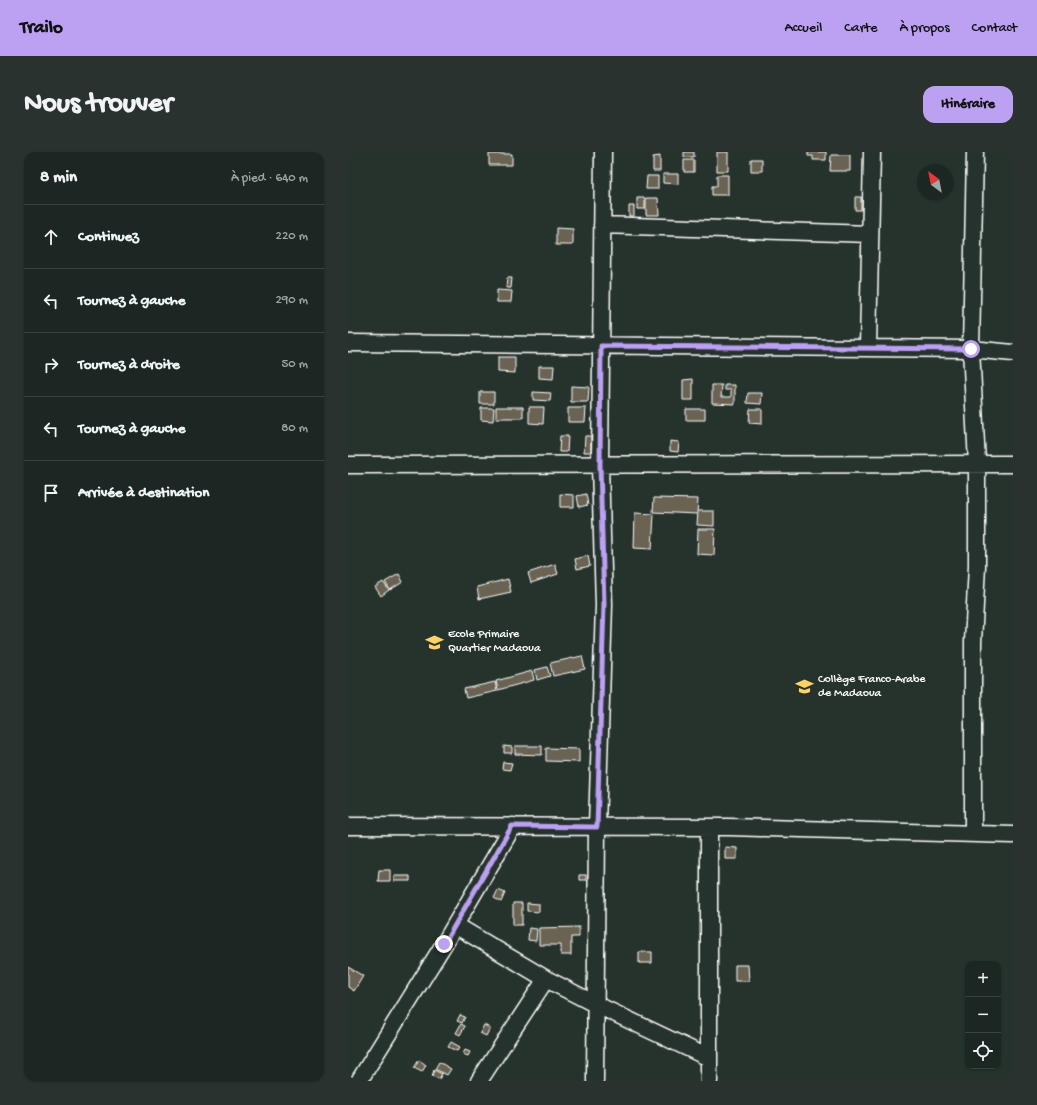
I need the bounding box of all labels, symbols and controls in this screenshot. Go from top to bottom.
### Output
text: Trailo [20,17,63,40]
text: Accueil [785,20,822,37]
text: Carte [844,20,878,37]
text: À propos [900,20,950,37]
text: Contact [972,20,1017,37]
button: Itinéraire [923,86,1013,123]
text: Nous trouver [24,88,173,121]
north arrow [917,164,953,200]
text: 8 min [40,168,77,188]
text: À pied · 640 m [231,171,308,186]
icon: ahead [40,226,62,248]
text: Continuez [78,228,139,246]
text: 220 m [276,229,308,244]
icon: left [40,290,62,312]
text: Tournez à gauche [78,292,186,310]
text: 290 m [275,293,308,308]
route start [962,340,980,358]
icon: right [40,354,62,376]
text: Tournez à droite [78,356,180,374]
text: 50 m [281,357,308,372]
icon: left [40,418,62,440]
text: Tournez à gauche [78,420,186,438]
text: 80 m [281,421,308,436]
icon: arrive [40,482,62,504]
text: Arrivée à destination [78,484,209,502]
place label: Ecole Primaire Quartier Madaoua [448,628,541,656]
school or university icon: Ecole Primaire Quartier Madaoua [425,632,445,652]
place label: Collège Franco-Arabe de Madaoua [818,673,926,701]
school or university icon: Collège Franco-Arabe de Madaoua [795,677,815,697]
route end [435,935,453,953]
map controls [965,961,1001,1069]
button: + [965,961,1001,997]
button: − [965,997,1001,1033]
button: locate [965,1033,1001,1069]

